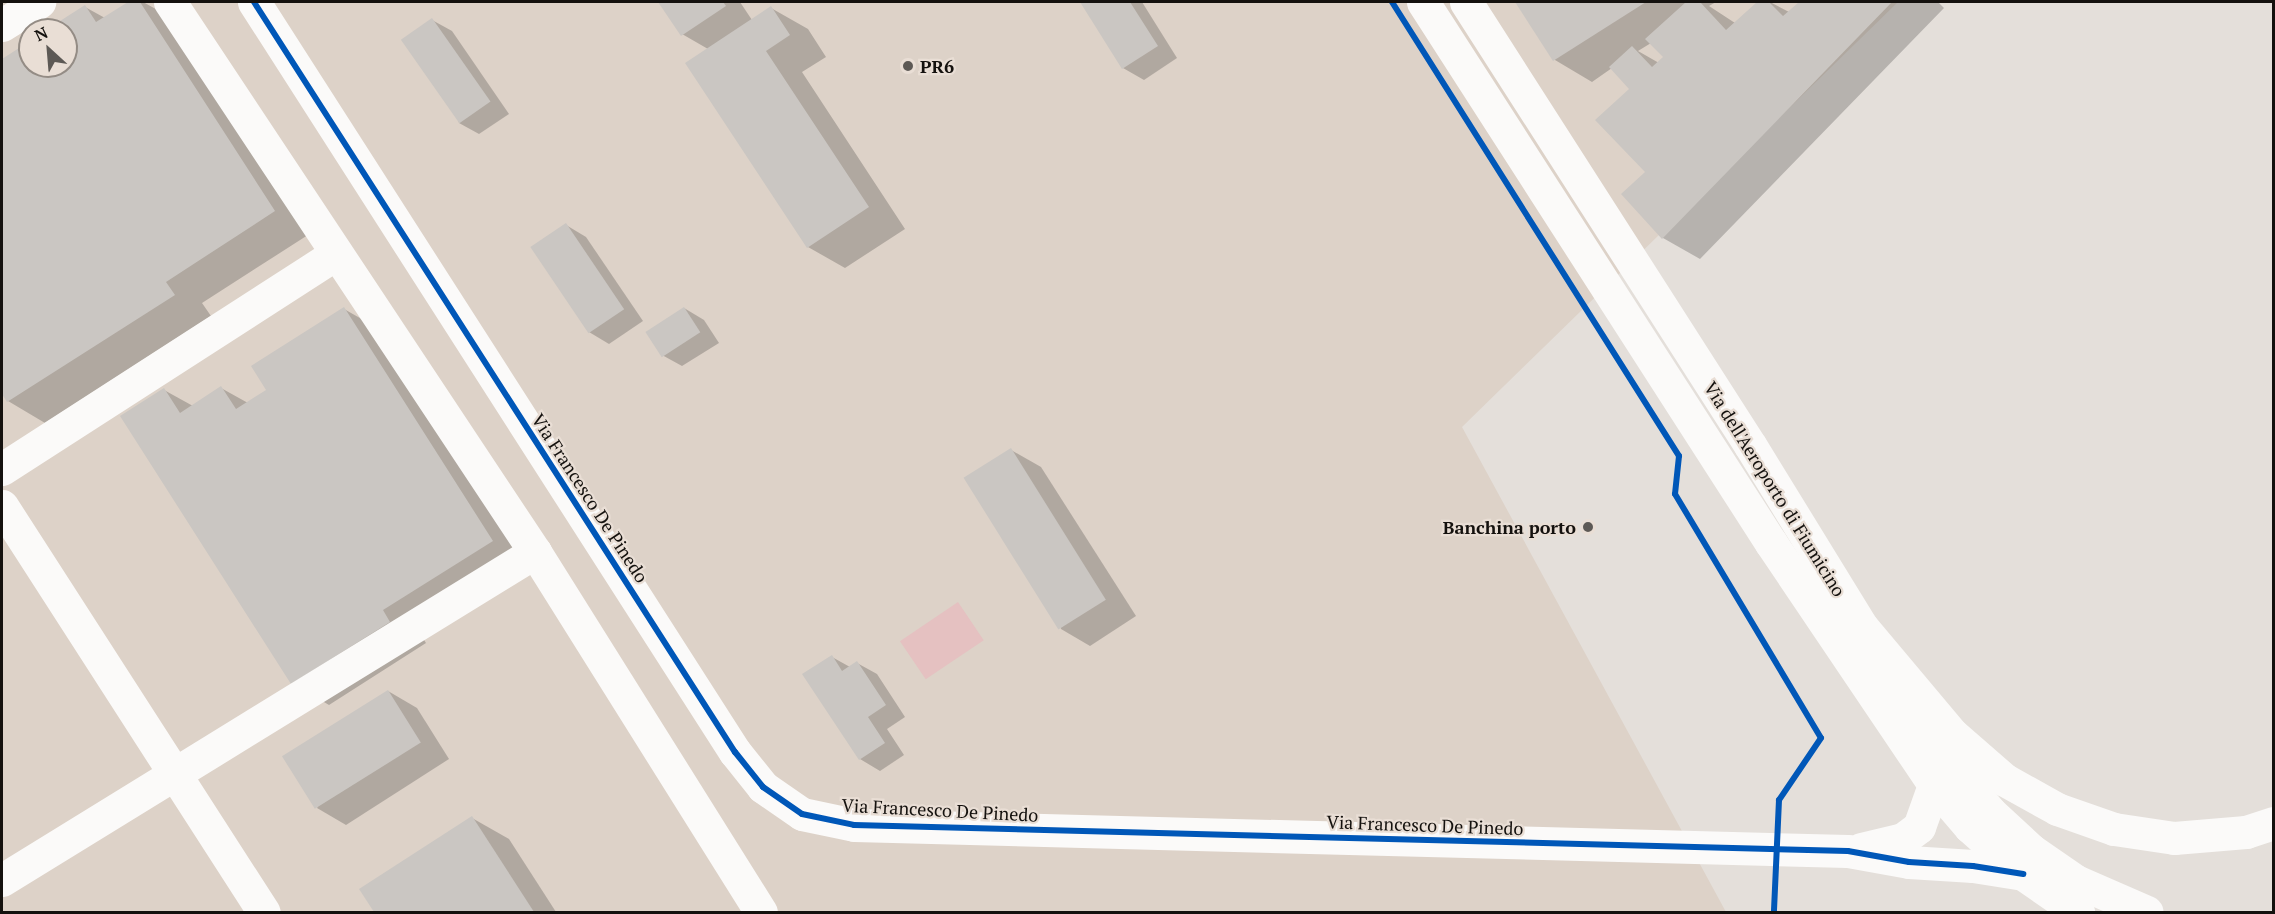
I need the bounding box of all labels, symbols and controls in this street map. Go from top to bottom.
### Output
north arrow [18,18,78,78]
text: N [31,21,51,46]
place label: PR6 [920,55,954,77]
marker: PR6 [901,59,915,73]
street label: Via dell'Aeroporto di Fiumicino [1700,378,1850,600]
street label: Via Francesco De Pinedo [527,410,653,586]
place label: Banchina porto [1443,516,1576,538]
marker: Banchina porto [1581,520,1595,534]
street label: Via Francesco De Pinedo [841,794,1039,826]
street label: Via Francesco De Pinedo [1326,811,1524,839]

